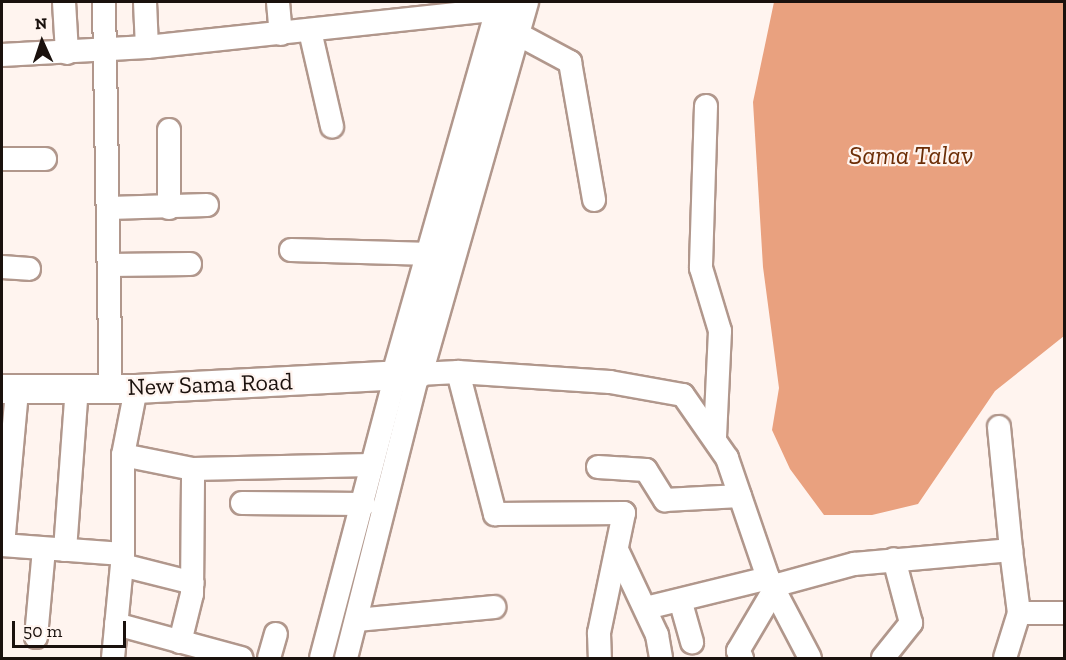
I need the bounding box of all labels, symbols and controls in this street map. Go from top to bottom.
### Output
north arrow [12,12,72,72]
text: N [34,14,48,33]
water label: Sama Talav [849,140,973,172]
street label: New Sama Road [127,367,293,401]
scale bar [15,609,129,647]
text: 50 m [23,620,62,642]

